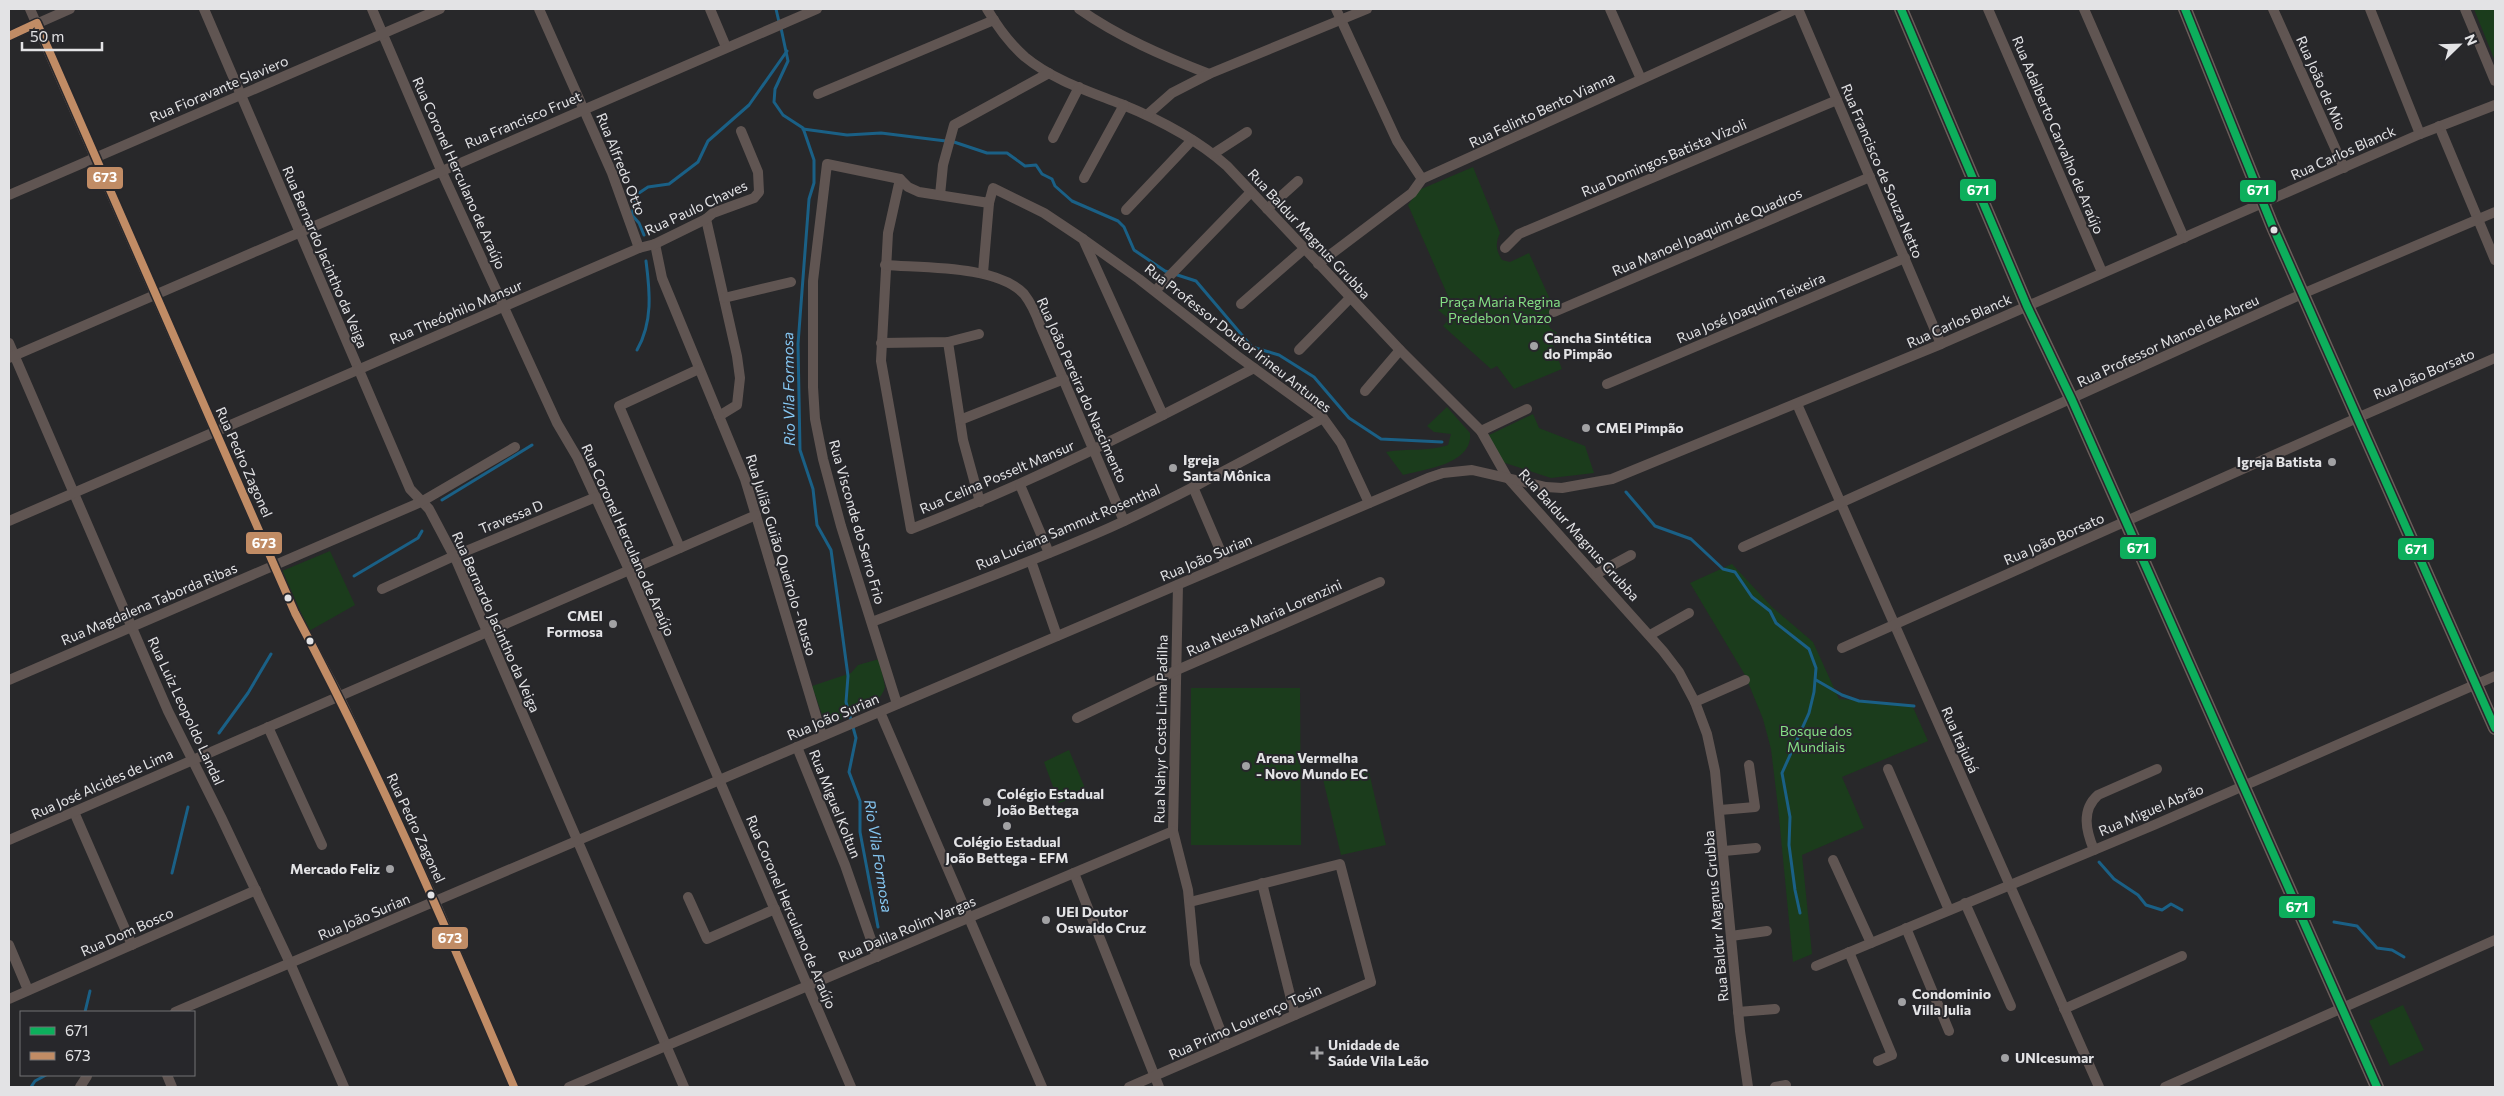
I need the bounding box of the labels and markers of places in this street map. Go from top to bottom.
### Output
unlabelled marker [2269,225,2279,235]
place label: Cancha Sintética do Pimpão [1544,329,1652,362]
marker: Cancha Sintética do Pimpão [1528,340,1540,352]
place label: CMEI Pimpão [1596,419,1684,436]
marker: CMEI Pimpão [1580,422,1592,434]
place label: Igreja Santa Mônica [1183,451,1271,484]
place label: Igreja Batista [2237,453,2322,470]
marker: Igreja Batista [2326,456,2338,468]
marker: Igreja Santa Mônica [1167,462,1179,474]
unlabelled marker [283,593,293,603]
place label: CMEI Formosa [547,607,603,640]
marker: CMEI Formosa [607,618,619,630]
unlabelled marker [305,636,315,646]
place label: Arena Vermelha - Novo Mundo EC [1256,749,1368,782]
marker: Arena Vermelha - Novo Mundo EC [1240,760,1252,772]
place label: Colégio Estadual João Bettega [997,785,1104,818]
marker: Colégio Estadual João Bettega [981,796,993,808]
marker: Colégio Estadual João Bettega - EFM [1001,820,1013,832]
place label: Colégio Estadual João Bettega - EFM [945,833,1069,866]
place label: Mercado Feliz [290,860,380,877]
marker: Mercado Feliz [384,863,396,875]
unlabelled marker [426,890,436,900]
place label: UEI Doutor Oswaldo Cruz [1056,903,1146,936]
marker: UEI Doutor Oswaldo Cruz [1040,914,1052,926]
place label: Condominio Villa Julia [1912,985,1991,1018]
marker: Condominio Villa Julia [1896,996,1908,1008]
place label: Unidade de Saúde Vila Leão [1328,1036,1429,1069]
marker: Unidade de Saúde Vila Leão [1310,1046,1324,1060]
place label: UNIcesumar [2015,1049,2094,1066]
marker: UNIcesumar [1999,1052,2011,1064]

